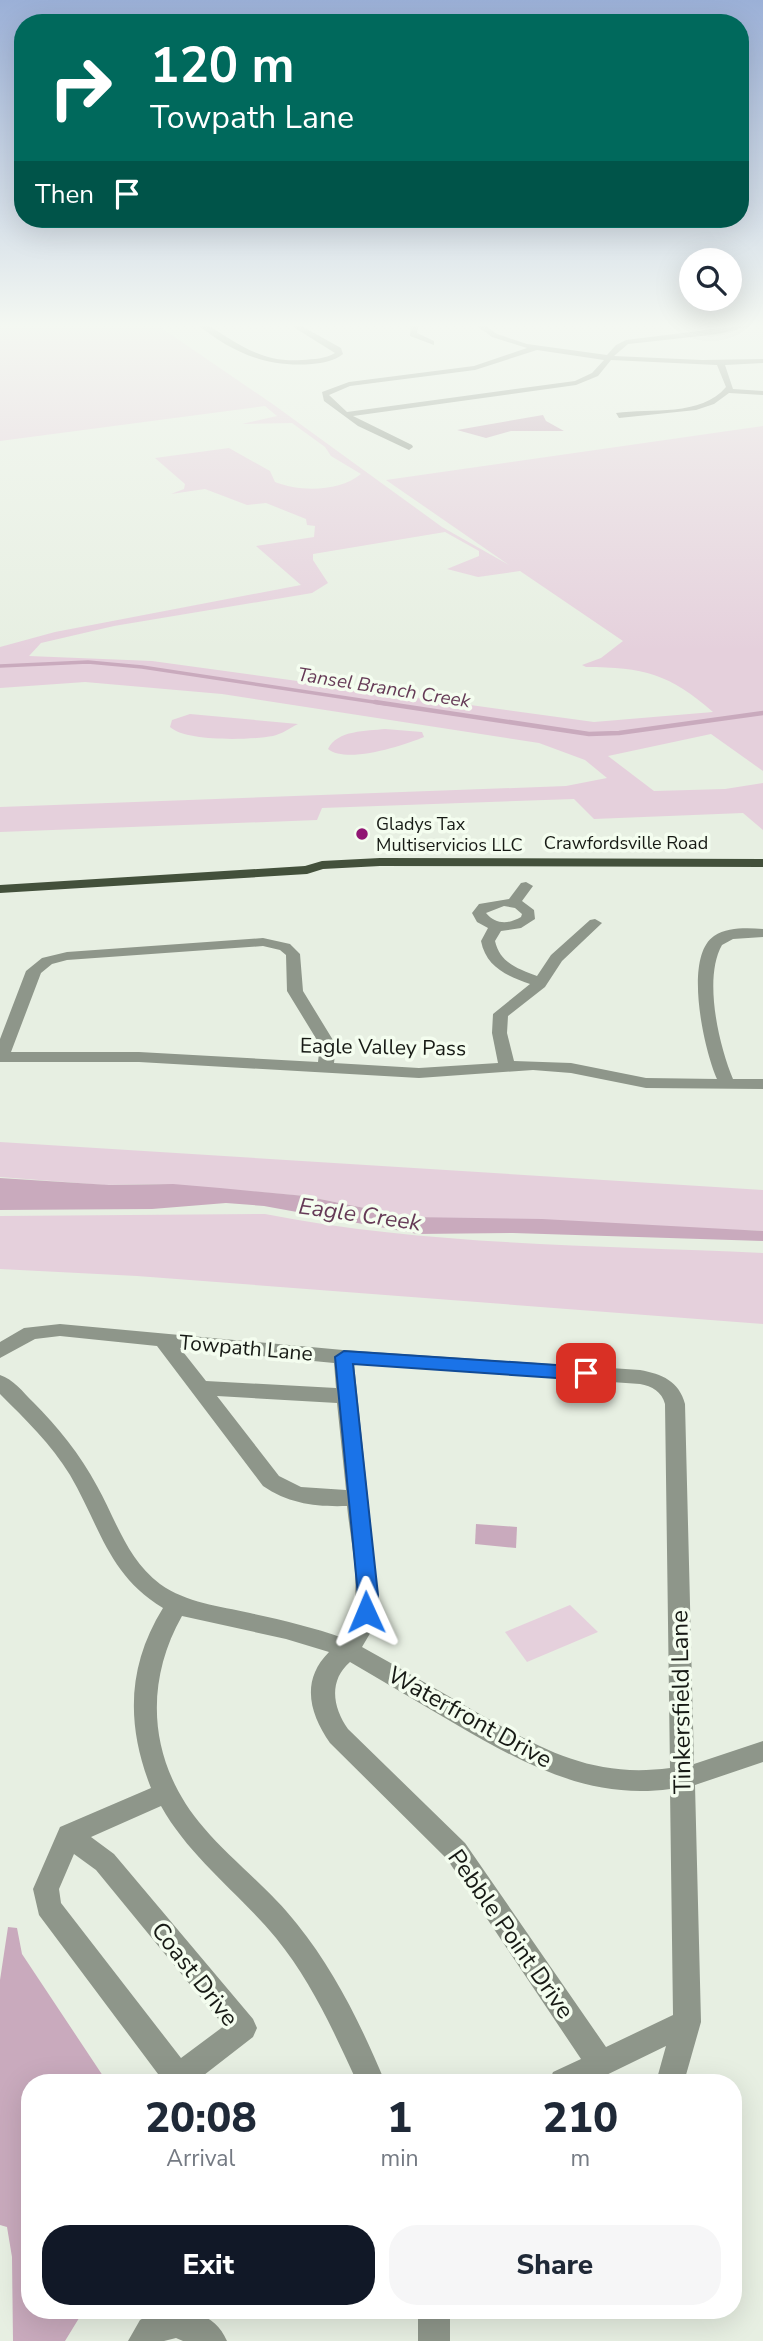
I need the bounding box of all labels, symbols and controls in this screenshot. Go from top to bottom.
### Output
text: 120 m [150,32,294,99]
icon: right [35,42,126,133]
text: Towpath Lane [150,96,354,139]
icon: arrive [108,175,146,213]
text: Then [35,177,94,212]
map controls [679,248,742,311]
button: search [679,248,742,311]
water label: Tansel Branch Creek [296,661,473,715]
place label: Gladys Tax Multiservicios LLC [376,812,523,857]
marker: Gladys Tax Multiservicios LLC [354,826,370,842]
street label: Crawfordsville Road [544,831,708,855]
street label: Eagle Valley Pass [300,1032,466,1062]
water label: Eagle Creek [297,1191,424,1238]
street label: Towpath Lane [178,1328,314,1368]
pin [556,1343,616,1403]
icon: arrive [567,1354,605,1392]
position arrow [329,1575,403,1649]
street label: Tinkersfield Lane [663,1610,699,1794]
street label: Waterfront Drive [382,1659,558,1775]
street label: Pebble Point Drive [441,1843,581,2025]
street label: Coast Drive [144,1915,246,2033]
text: 20:08 [145,2090,257,2147]
text: 1 [387,2090,412,2147]
text: 210 [543,2090,618,2147]
text: Arrival [166,2143,235,2174]
text: min [381,2143,419,2174]
text: m [570,2143,590,2174]
button: Exit [42,2225,375,2305]
button: Share [389,2225,721,2305]

